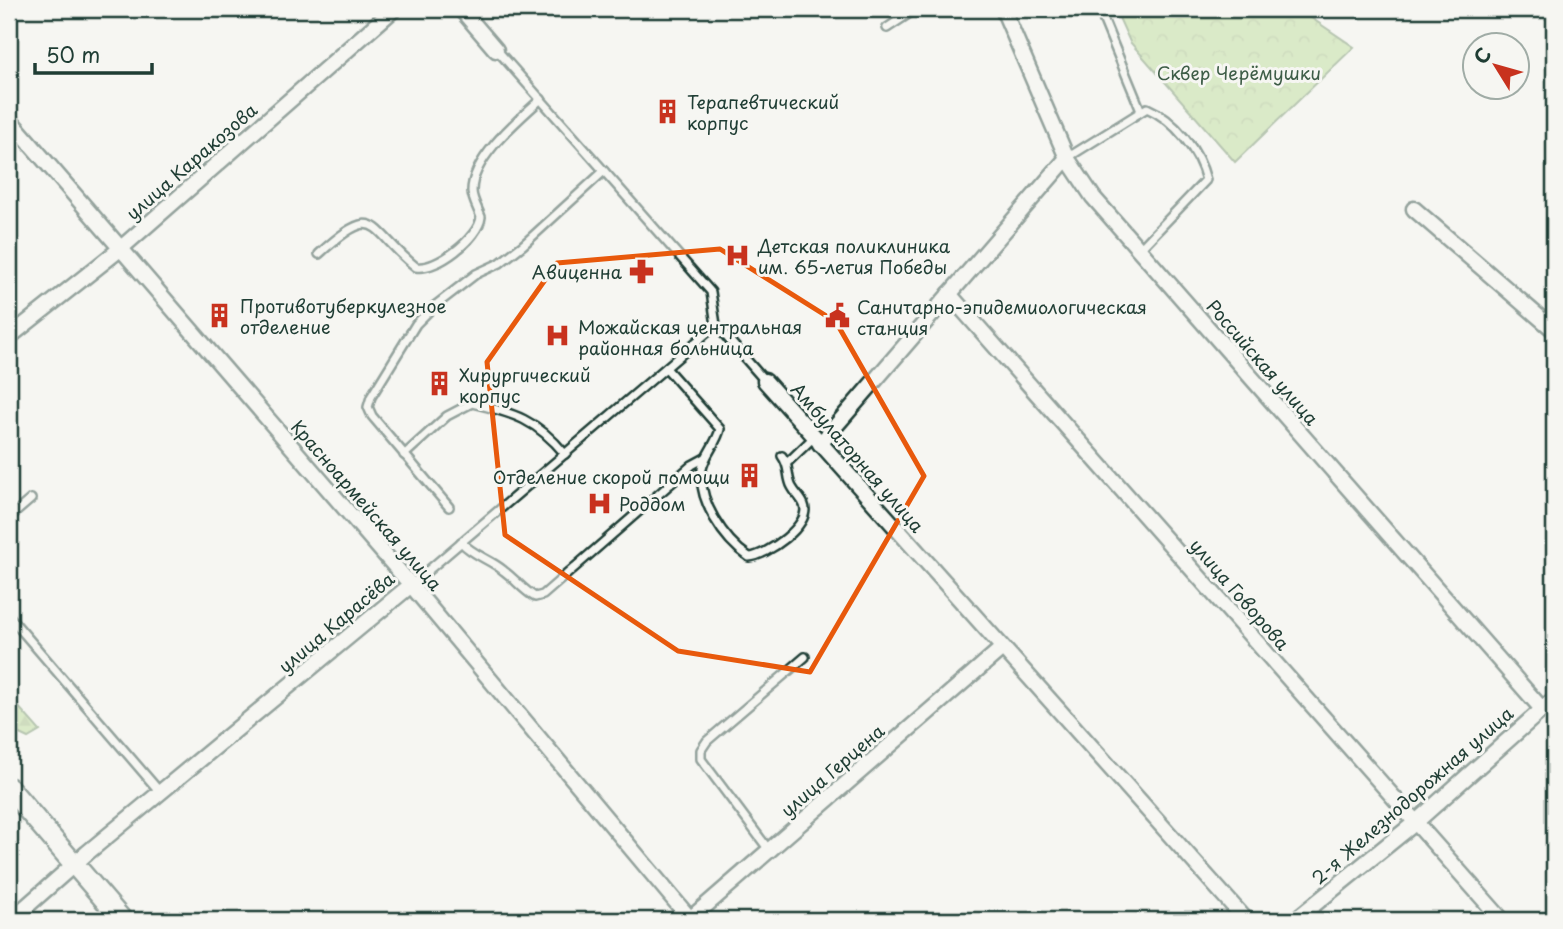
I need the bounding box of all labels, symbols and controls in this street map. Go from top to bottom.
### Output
scale bar [35,32,152,76]
north arrow [1462,32,1532,102]
text: 50 m [46,38,100,70]
text: С [1466,41,1497,69]
park label: Сквер Черёмушки [1157,59,1321,86]
place label: Терапевтический корпус [687,88,839,136]
street label: улица Каракозова [119,96,263,226]
building icon: Терапевтический корпус [653,97,681,125]
place label: Детская поликлиника им. 65-летия Победы [757,232,951,280]
hospital icon: Детская поликлиника им. 65-летия Победы [724,241,752,269]
pharmacy icon: Авиценна [628,257,656,285]
place label: Авиценна [532,258,623,285]
place label: Противотуберкулезное отделение [240,292,447,340]
place label: Санитарно-эпидемиологическая станция [857,293,1147,341]
street label: Российская улица [1201,293,1326,431]
building icon: Противотуберкулезное отделение [206,301,234,329]
public building icon: Санитарно-эпидемиологическая станция [823,302,851,330]
place label: Можайская центральная районная больница [578,313,802,361]
hospital icon: Можайская центральная районная больница [544,322,572,350]
place label: Хирургический корпус [459,361,591,409]
building icon: Хирургический корпус [425,370,453,398]
street label: Амбулаторная улица [785,376,931,538]
street label: Красноармейская улица [285,414,449,597]
building icon: Отделение скорой помощи [736,462,764,490]
place label: Отделение скорой помощи [493,463,730,490]
hospital icon: Роддом [585,489,613,517]
place label: Роддом [619,490,686,517]
street label: улица Говорова [1184,532,1297,656]
street label: улица Карасёва [272,565,401,679]
street label: 2-я Железнодорожная улица [1305,699,1519,890]
street label: улица Герцена [774,717,890,823]

